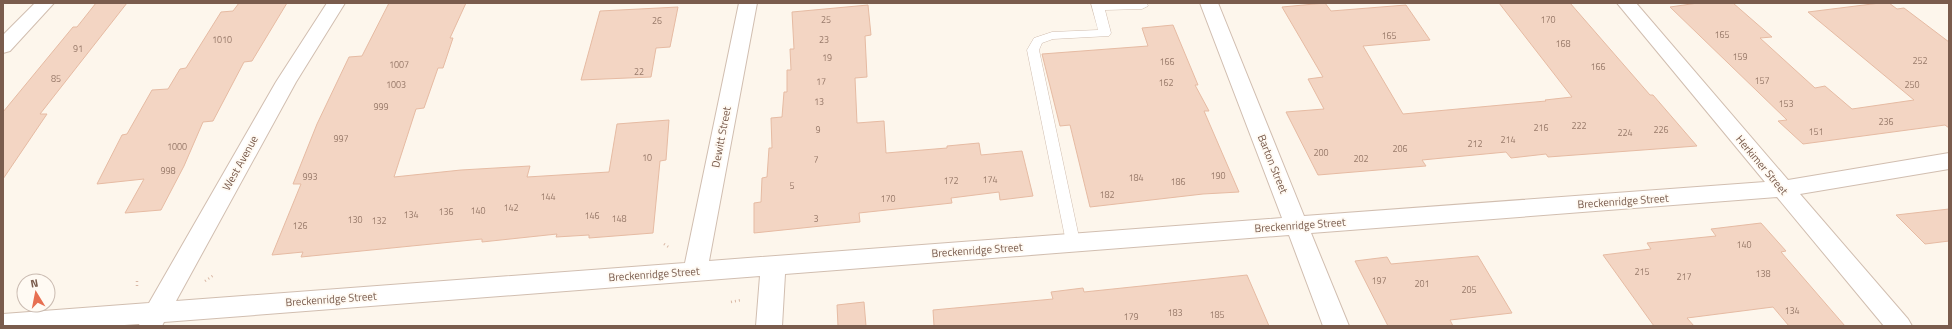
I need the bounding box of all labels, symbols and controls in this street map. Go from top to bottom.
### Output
house number: 25 [821,13,831,26]
house number: 170 [1540,13,1556,26]
house number: 26 [652,14,662,27]
house number: 165 [1714,28,1730,41]
house number: 165 [1381,29,1397,42]
house number: 1010 [212,33,232,46]
house number: 23 [819,33,829,46]
house number: 168 [1555,37,1571,50]
house number: 91 [73,42,83,55]
house number: 159 [1732,50,1748,63]
house number: 19 [822,51,832,64]
house number: 252 [1912,54,1928,67]
house number: 166 [1159,55,1175,68]
house number: 1007 [389,58,409,71]
house number: 166 [1590,60,1606,73]
house number: 22 [634,65,644,78]
house number: 85 [51,72,61,85]
house number: 157 [1754,74,1770,87]
house number: 17 [816,75,826,88]
house number: 162 [1158,76,1174,89]
house number: 1003 [386,78,406,91]
house number: 250 [1904,78,1920,91]
house number: 13 [814,95,824,108]
house number: 153 [1778,97,1794,110]
house number: 999 [373,100,389,113]
street label: Dewitt Street [707,105,735,169]
house number: 236 [1878,115,1894,128]
house number: 222 [1571,119,1587,132]
house number: 216 [1533,121,1549,134]
house number: 9 [815,123,821,136]
house number: 226 [1653,123,1669,136]
house number: 151 [1808,125,1824,138]
house number: 224 [1617,126,1633,139]
street label: West Avenue [218,132,262,194]
house number: 997 [333,132,349,145]
street label: Barton Street [1254,132,1292,196]
street label: Herkimer Street [1732,132,1792,198]
house number: 214 [1500,133,1516,146]
house number: 212 [1467,137,1483,150]
house number: 1000 [167,140,187,153]
house number: 206 [1392,142,1408,155]
house number: 200 [1313,146,1329,159]
house number: 10 [642,151,652,164]
house number: 202 [1353,152,1369,165]
house number: 7 [813,153,819,166]
house number: 998 [160,164,176,177]
house number: 190 [1210,169,1226,182]
house number: 993 [302,170,318,183]
house number: 184 [1128,171,1144,184]
house number: 174 [982,173,998,186]
house number: 172 [943,174,959,187]
house number: 186 [1170,175,1186,188]
house number: 5 [789,179,795,192]
house number: 182 [1099,188,1115,201]
house number: 144 [540,190,556,203]
street label: Breckenridge Street [1577,190,1669,212]
house number: 170 [880,192,896,205]
house number: 142 [503,201,519,214]
house number: 140 [470,204,486,217]
house number: 136 [438,205,454,218]
house number: 134 [403,208,419,221]
house number: 146 [584,209,600,222]
house number: 148 [611,212,627,225]
house number: 3 [813,212,819,225]
house number: 130 [347,213,363,226]
house number: 132 [371,214,387,227]
street label: Breckenridge Street [1254,214,1346,236]
house number: 126 [292,219,308,232]
house number: 140 [1736,238,1752,251]
street label: Breckenridge Street [931,239,1023,261]
street label: Breckenridge Street [608,263,700,285]
house number: 215 [1634,265,1650,278]
house number: 138 [1755,267,1771,280]
house number: 217 [1676,270,1692,283]
north arrow [16,273,56,313]
house number: 197 [1371,274,1387,287]
text: N [29,275,39,292]
house number: 201 [1414,277,1430,290]
house number: 205 [1461,283,1477,296]
street label: Breckenridge Street [285,288,377,310]
house number: 134 [1784,304,1800,317]
house number: 183 [1167,306,1183,319]
house number: 185 [1209,308,1225,321]
house number: 179 [1123,310,1139,323]

